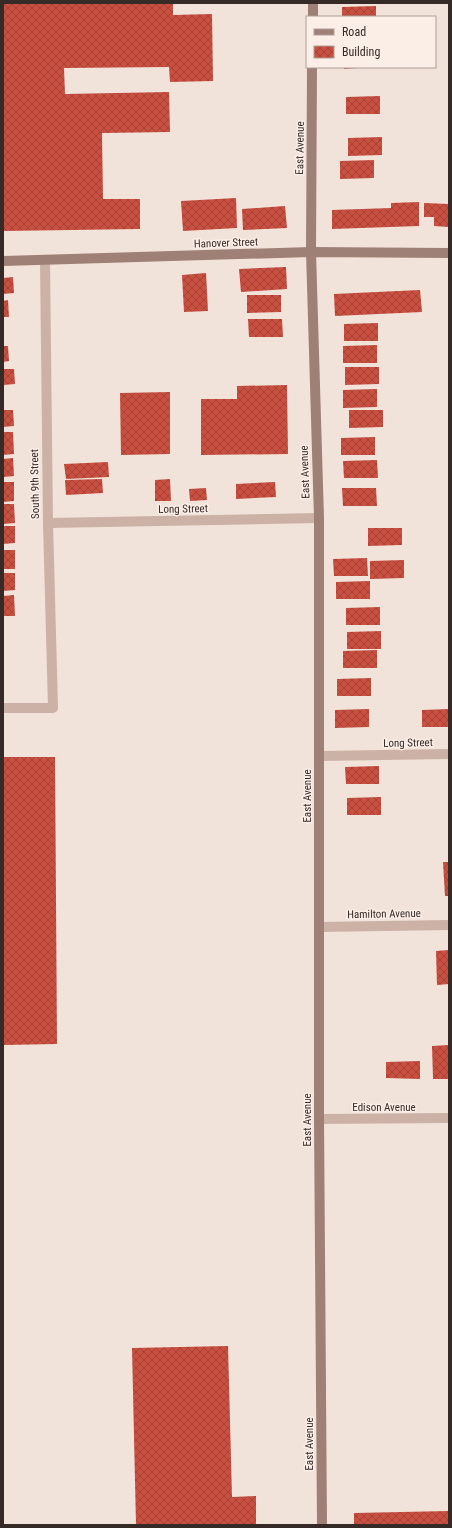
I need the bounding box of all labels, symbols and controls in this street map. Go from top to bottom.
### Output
legend [306,16,436,68]
text: Road [342,25,366,39]
text: Building [342,45,380,59]
street label: East Avenue [293,121,307,175]
street label: Hanover Street [194,235,258,251]
street label: East Avenue [298,445,312,499]
street label: South 9th Street [28,449,42,519]
street label: Long Street [158,502,208,516]
street label: Long Street [383,736,433,750]
street label: East Avenue [301,769,314,823]
street label: Hamilton Avenue [347,907,421,921]
street label: East Avenue [301,1093,314,1147]
street label: Edison Avenue [352,1101,416,1114]
street label: East Avenue [303,1417,316,1471]

